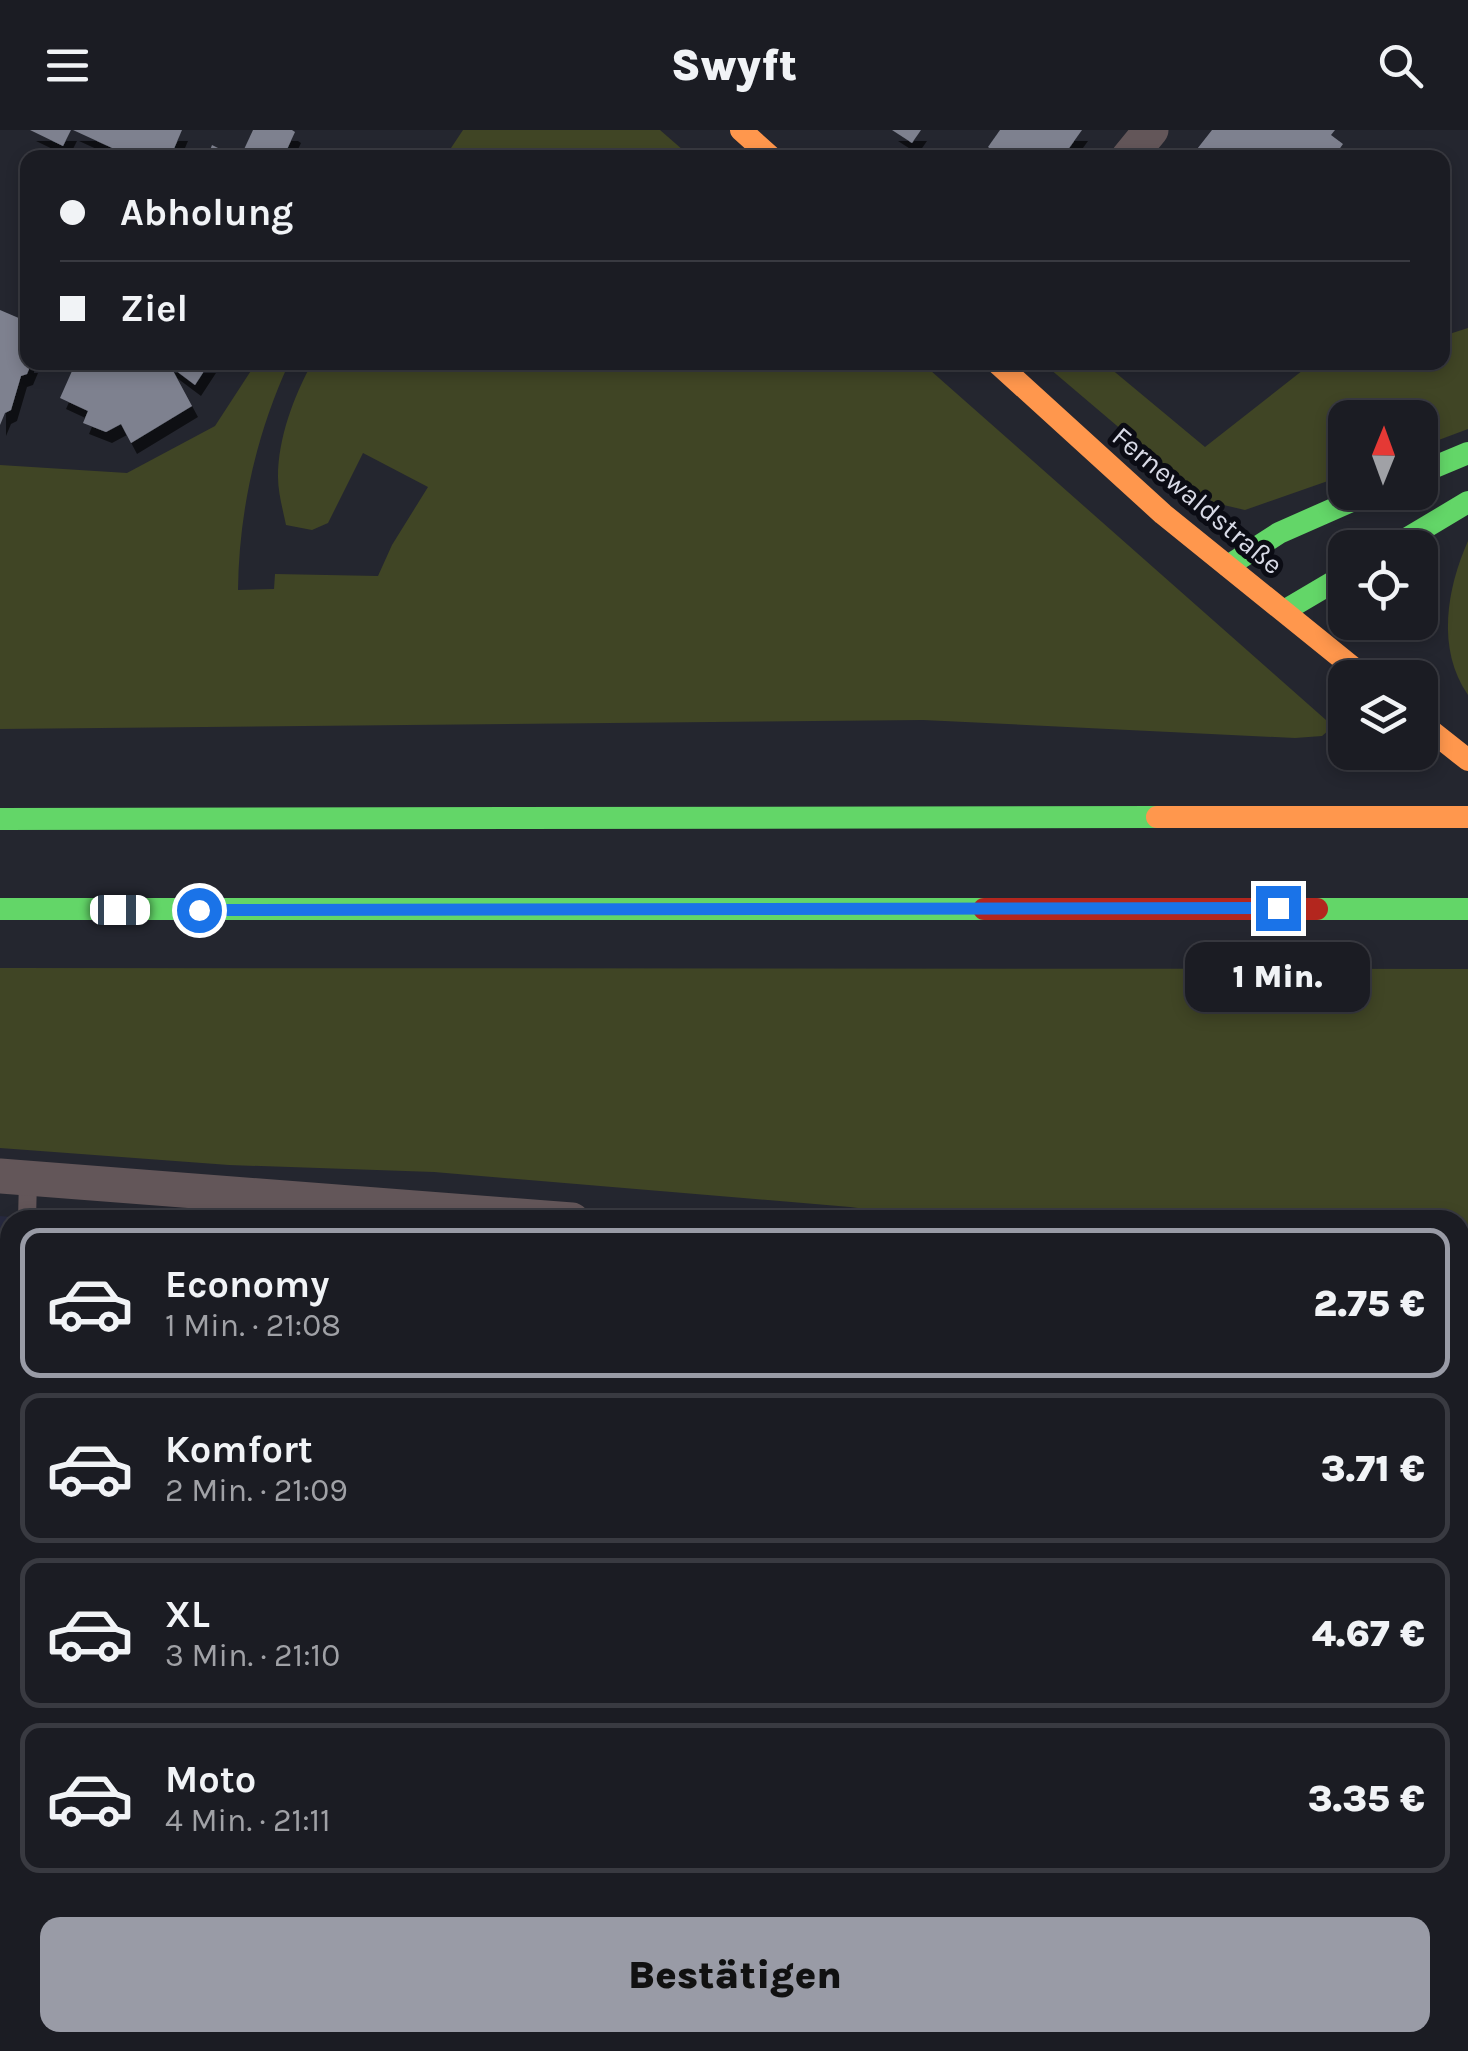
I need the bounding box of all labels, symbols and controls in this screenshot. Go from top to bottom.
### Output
icon: menu [40,38,95,93]
icon: search [1373,38,1428,93]
text: Swyft [671,39,797,91]
text: Abholung [120,190,293,235]
text: Ziel [120,286,188,331]
north arrow [1328,400,1438,510]
map controls [1328,400,1438,770]
street label: Fernewaldstraße [1106,420,1290,581]
button: locate [1328,530,1438,640]
button: layers [1328,660,1438,770]
route end [1256,886,1301,931]
route start [177,888,222,933]
car [90,895,150,925]
callout: 1 Min. [1186,943,1370,1013]
text: 1 Min. [1232,958,1323,995]
icon: car [45,1258,135,1348]
text: Economy [165,1262,329,1307]
text: 2.75 € [1313,1281,1425,1326]
text: 1 Min. · 21:08 [165,1307,341,1344]
icon: car [45,1423,135,1513]
text: Komfort [165,1427,313,1472]
text: 3.71 € [1321,1446,1425,1491]
text: 2 Min. · 21:09 [165,1472,348,1509]
icon: car [45,1588,135,1678]
text: XL [165,1592,210,1637]
text: 4.67 € [1312,1611,1425,1656]
text: 3 Min. · 21:10 [165,1637,340,1674]
icon: car [45,1753,135,1843]
text: Moto [165,1757,256,1802]
text: 3.35 € [1308,1776,1425,1821]
text: 4 Min. · 21:11 [165,1802,331,1839]
button: Bestätigen [40,1917,1430,2032]

